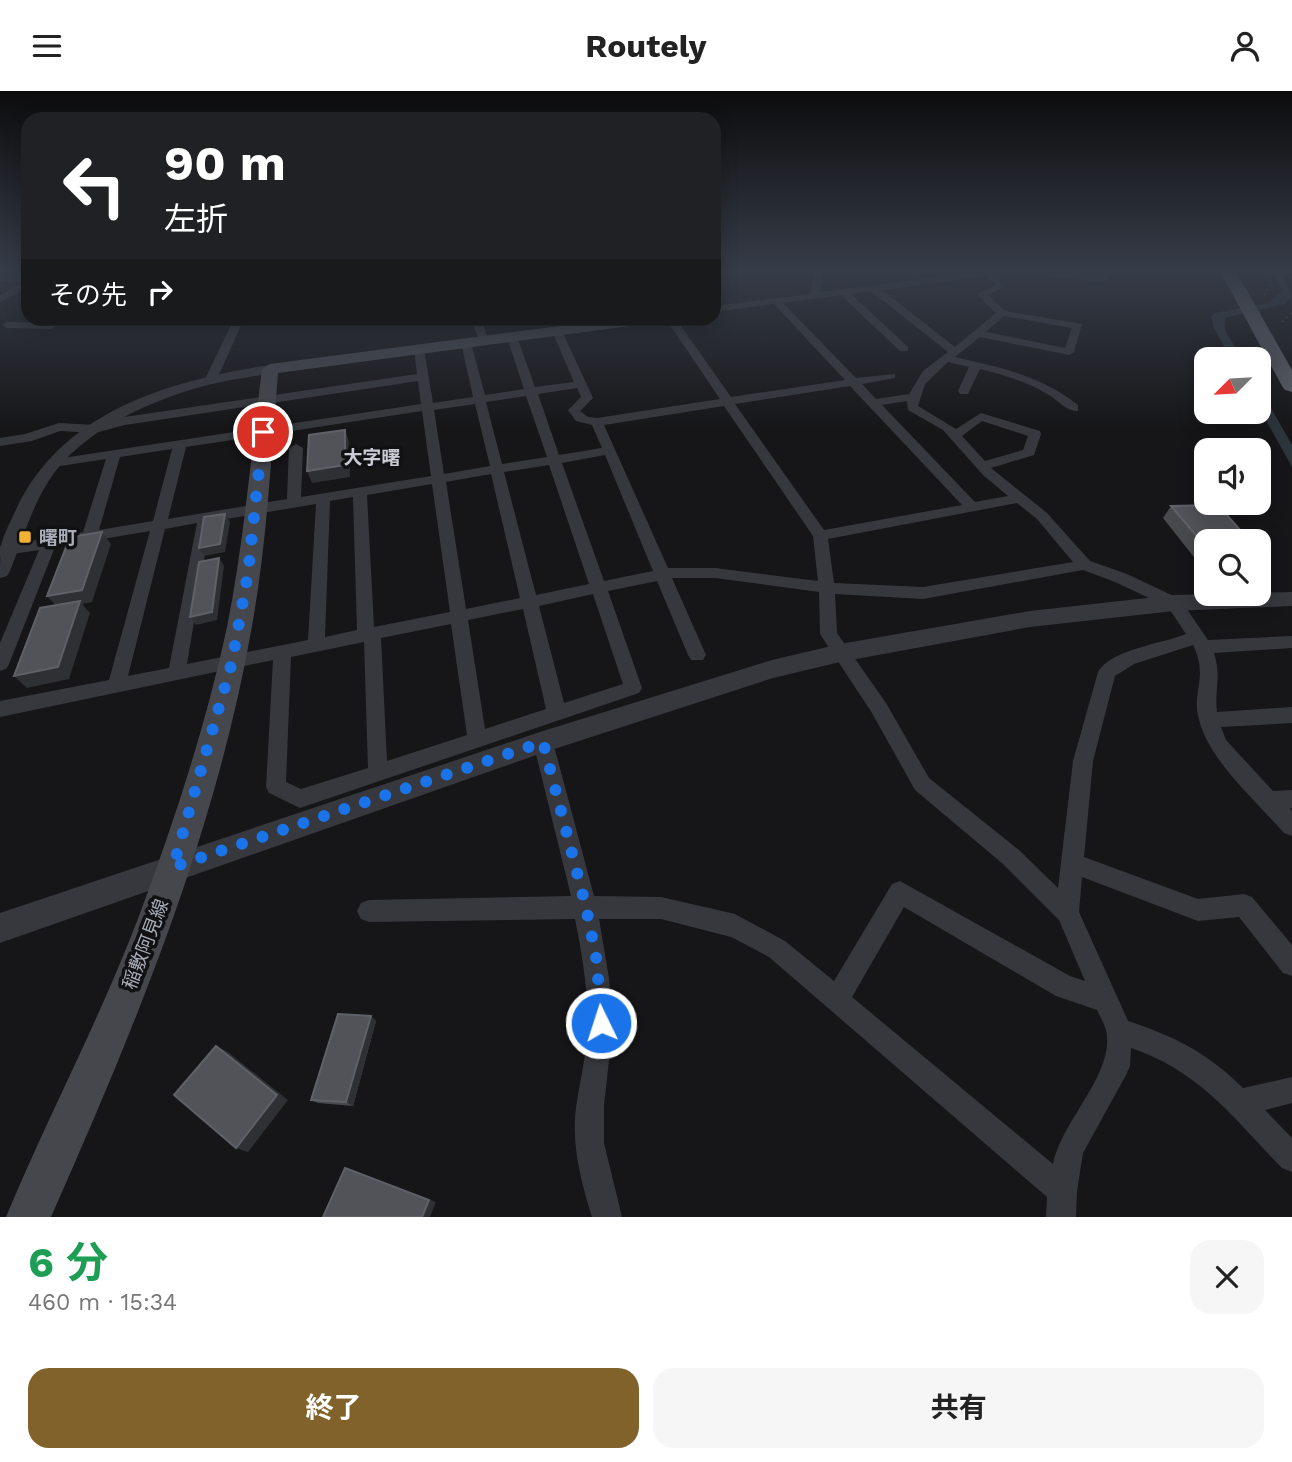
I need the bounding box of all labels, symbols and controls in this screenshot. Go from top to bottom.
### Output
icon: menu [28,27,66,65]
text: Routely [585,27,707,65]
icon: person [1226,27,1264,65]
text: 90 m [164,134,286,192]
icon: left [49,140,140,231]
text: 左折 [164,200,228,238]
icon: right [141,273,179,311]
text: その先 [49,280,127,310]
north arrow [1194,347,1270,423]
map controls [1194,347,1271,606]
pin [233,402,293,462]
icon: arrive [244,413,282,451]
button: sound [1194,438,1271,515]
district label: 大字曙 [343,446,401,469]
place label: 曙町 [39,526,77,549]
marker: 曙町 [17,529,33,545]
button: search [1194,529,1271,606]
street label: 稲敷阿見線 [118,896,173,993]
position arrow [564,986,638,1060]
text: 6 分 [28,1238,108,1287]
button: close [1190,1240,1264,1314]
text: 460 m · 15:34 [28,1289,177,1316]
button: 終了 [28,1368,639,1448]
button: 共有 [653,1368,1264,1448]

